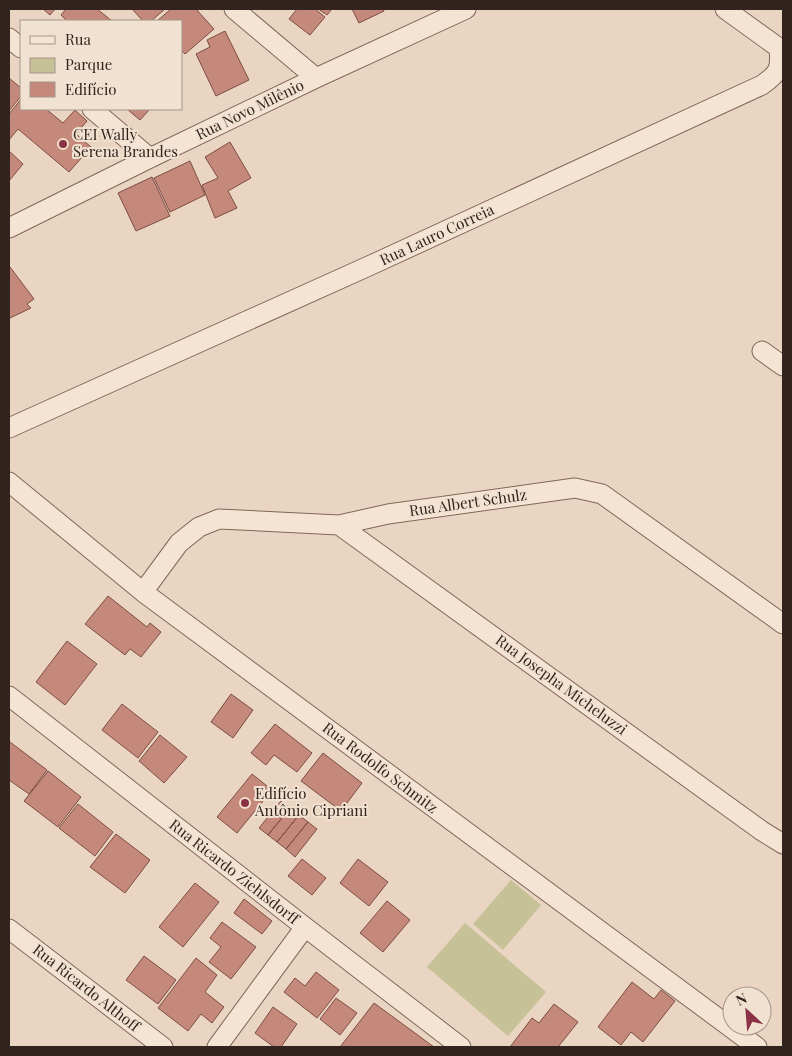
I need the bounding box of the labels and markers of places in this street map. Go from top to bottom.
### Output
place label: CEI Wally Serena Brandes [73,124,178,161]
marker: CEI Wally Serena Brandes [57,138,69,150]
place label: Edifício Antônio Cipriani [254,783,368,820]
marker: Edifício Antônio Cipriani [239,797,251,809]

